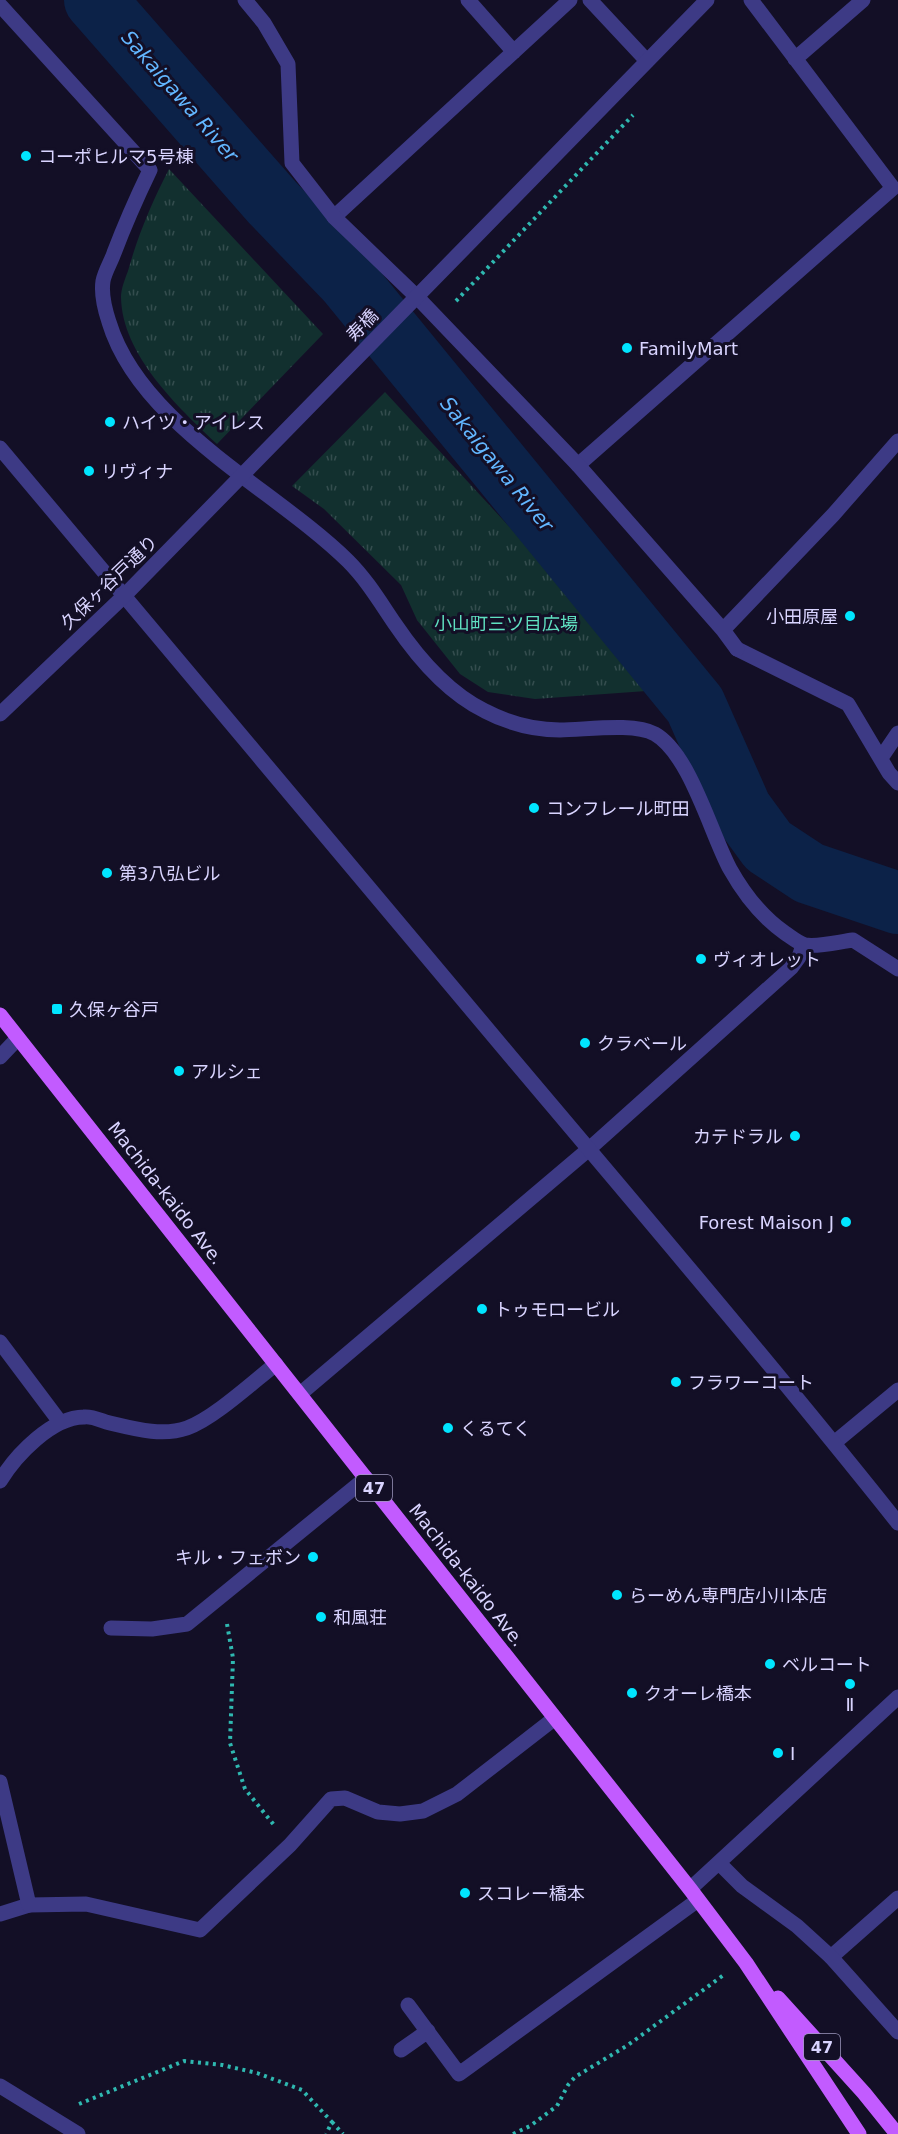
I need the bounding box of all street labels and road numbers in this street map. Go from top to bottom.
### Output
street label: 寿橋 [342,305,382,345]
street label: 久保ヶ谷戸通り [56,531,162,633]
street label: Machida-kaido Ave. [104,1118,228,1268]
road number: 47 [356,1475,392,1501]
street label: Machida-kaido Ave. [405,1500,529,1650]
road number: 47 [804,2034,840,2060]

